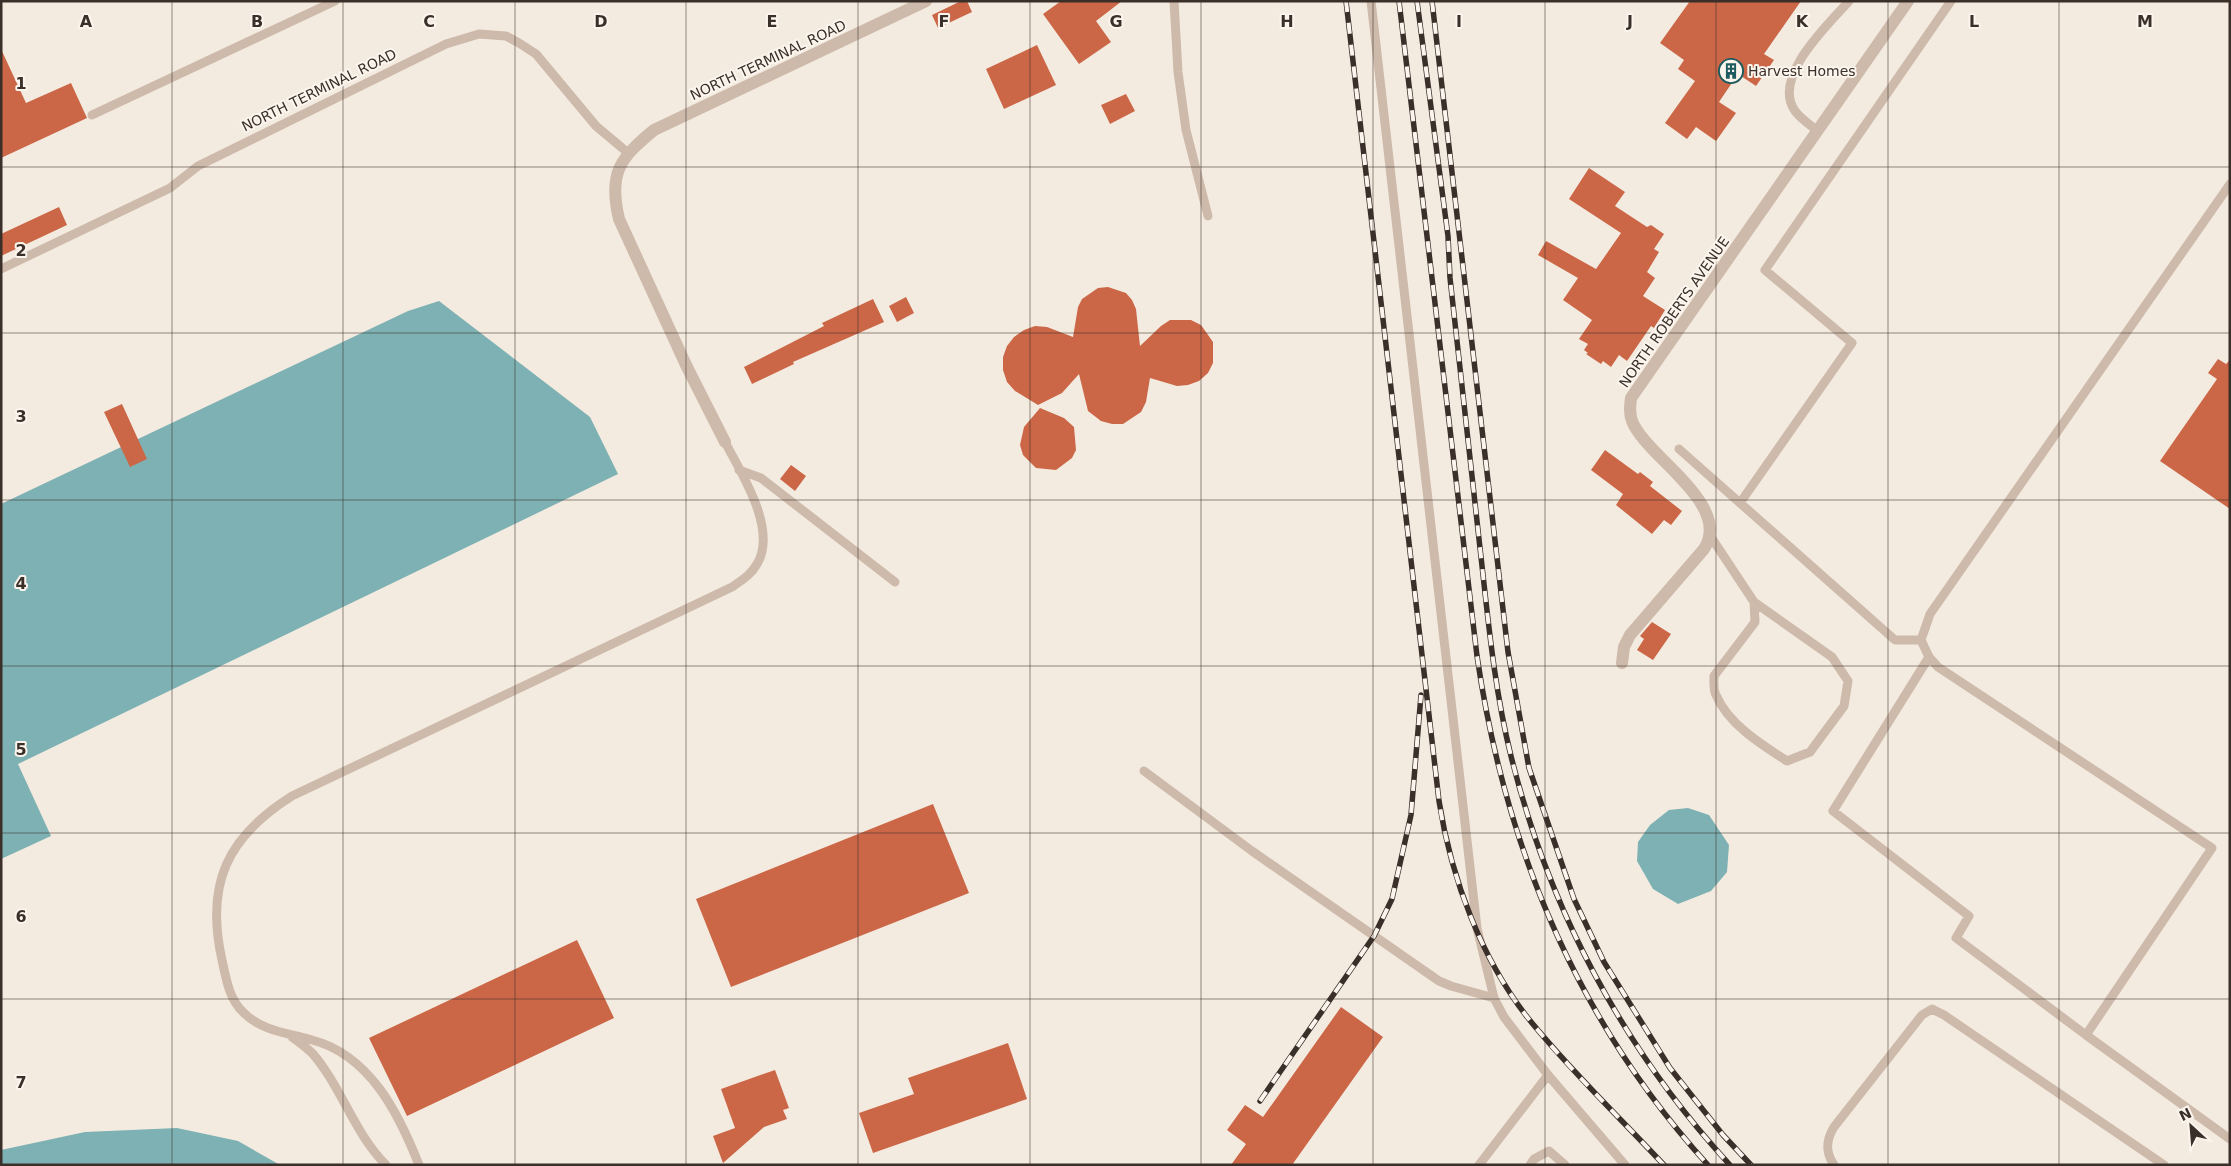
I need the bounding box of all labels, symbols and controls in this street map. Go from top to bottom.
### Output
text: A [80,12,93,31]
text: B [251,12,263,31]
text: C [423,12,435,31]
text: D [594,12,608,31]
text: F [939,12,949,31]
text: G [1109,12,1123,31]
text: H [1280,12,1294,31]
text: I [1456,12,1462,31]
text: J [1626,12,1633,31]
text: K [1796,12,1809,31]
text: L [1969,12,1979,31]
text: M [2137,12,2153,31]
street label: NORTH TERMINAL ROAD [687,16,849,104]
street label: NORTH TERMINAL ROAD [239,45,399,135]
building icon: Harvest Homes [1718,58,1744,84]
place label: Harvest Homes [1748,63,1856,79]
text: 1 [15,74,27,93]
street label: NORTH ROBERTS AVENUE [1616,234,1732,390]
text: 2 [15,241,27,260]
text: 3 [15,407,27,426]
text: 4 [15,574,27,593]
text: 5 [15,740,27,759]
text: 6 [15,907,27,926]
text: 7 [15,1073,27,1092]
north arrow [2166,1101,2216,1151]
text: N [2177,1105,2194,1124]

